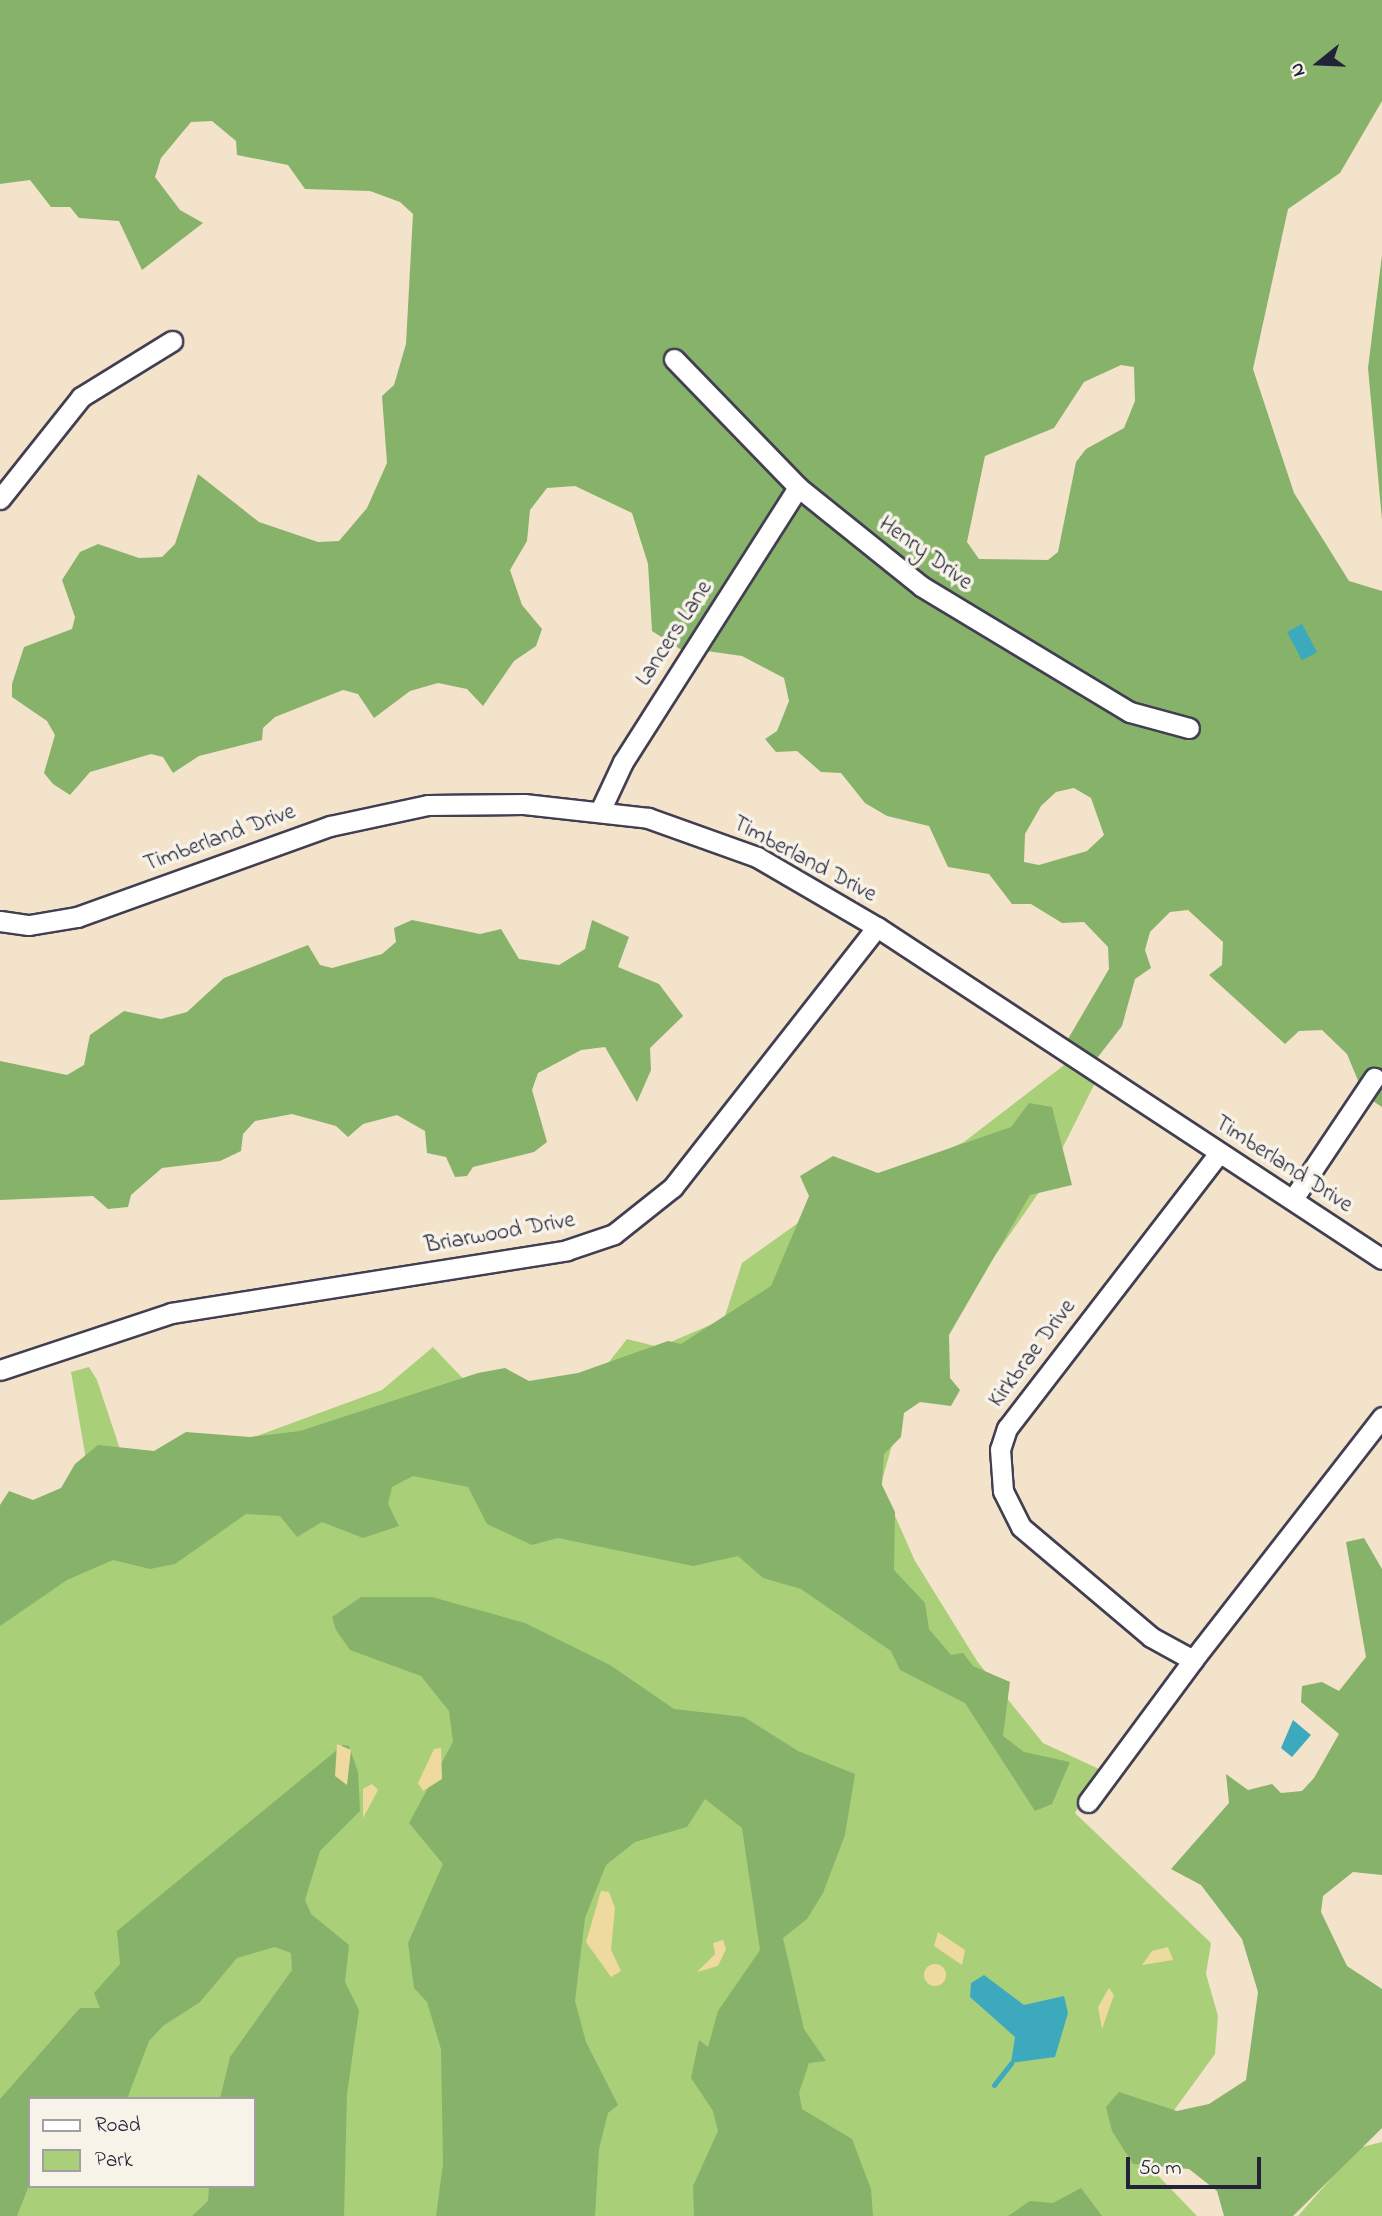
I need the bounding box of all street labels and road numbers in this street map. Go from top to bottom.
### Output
street label: Henry Drive [873,511,977,597]
street label: Lancers Lane [631,576,719,692]
street label: Timberland Drive [141,799,299,879]
street label: Timberland Drive [727,810,881,910]
street label: Timberland Drive [1209,1110,1357,1220]
street label: Briarwood Drive [423,1207,577,1261]
street label: Kirkbrae Drive [983,1294,1083,1414]

